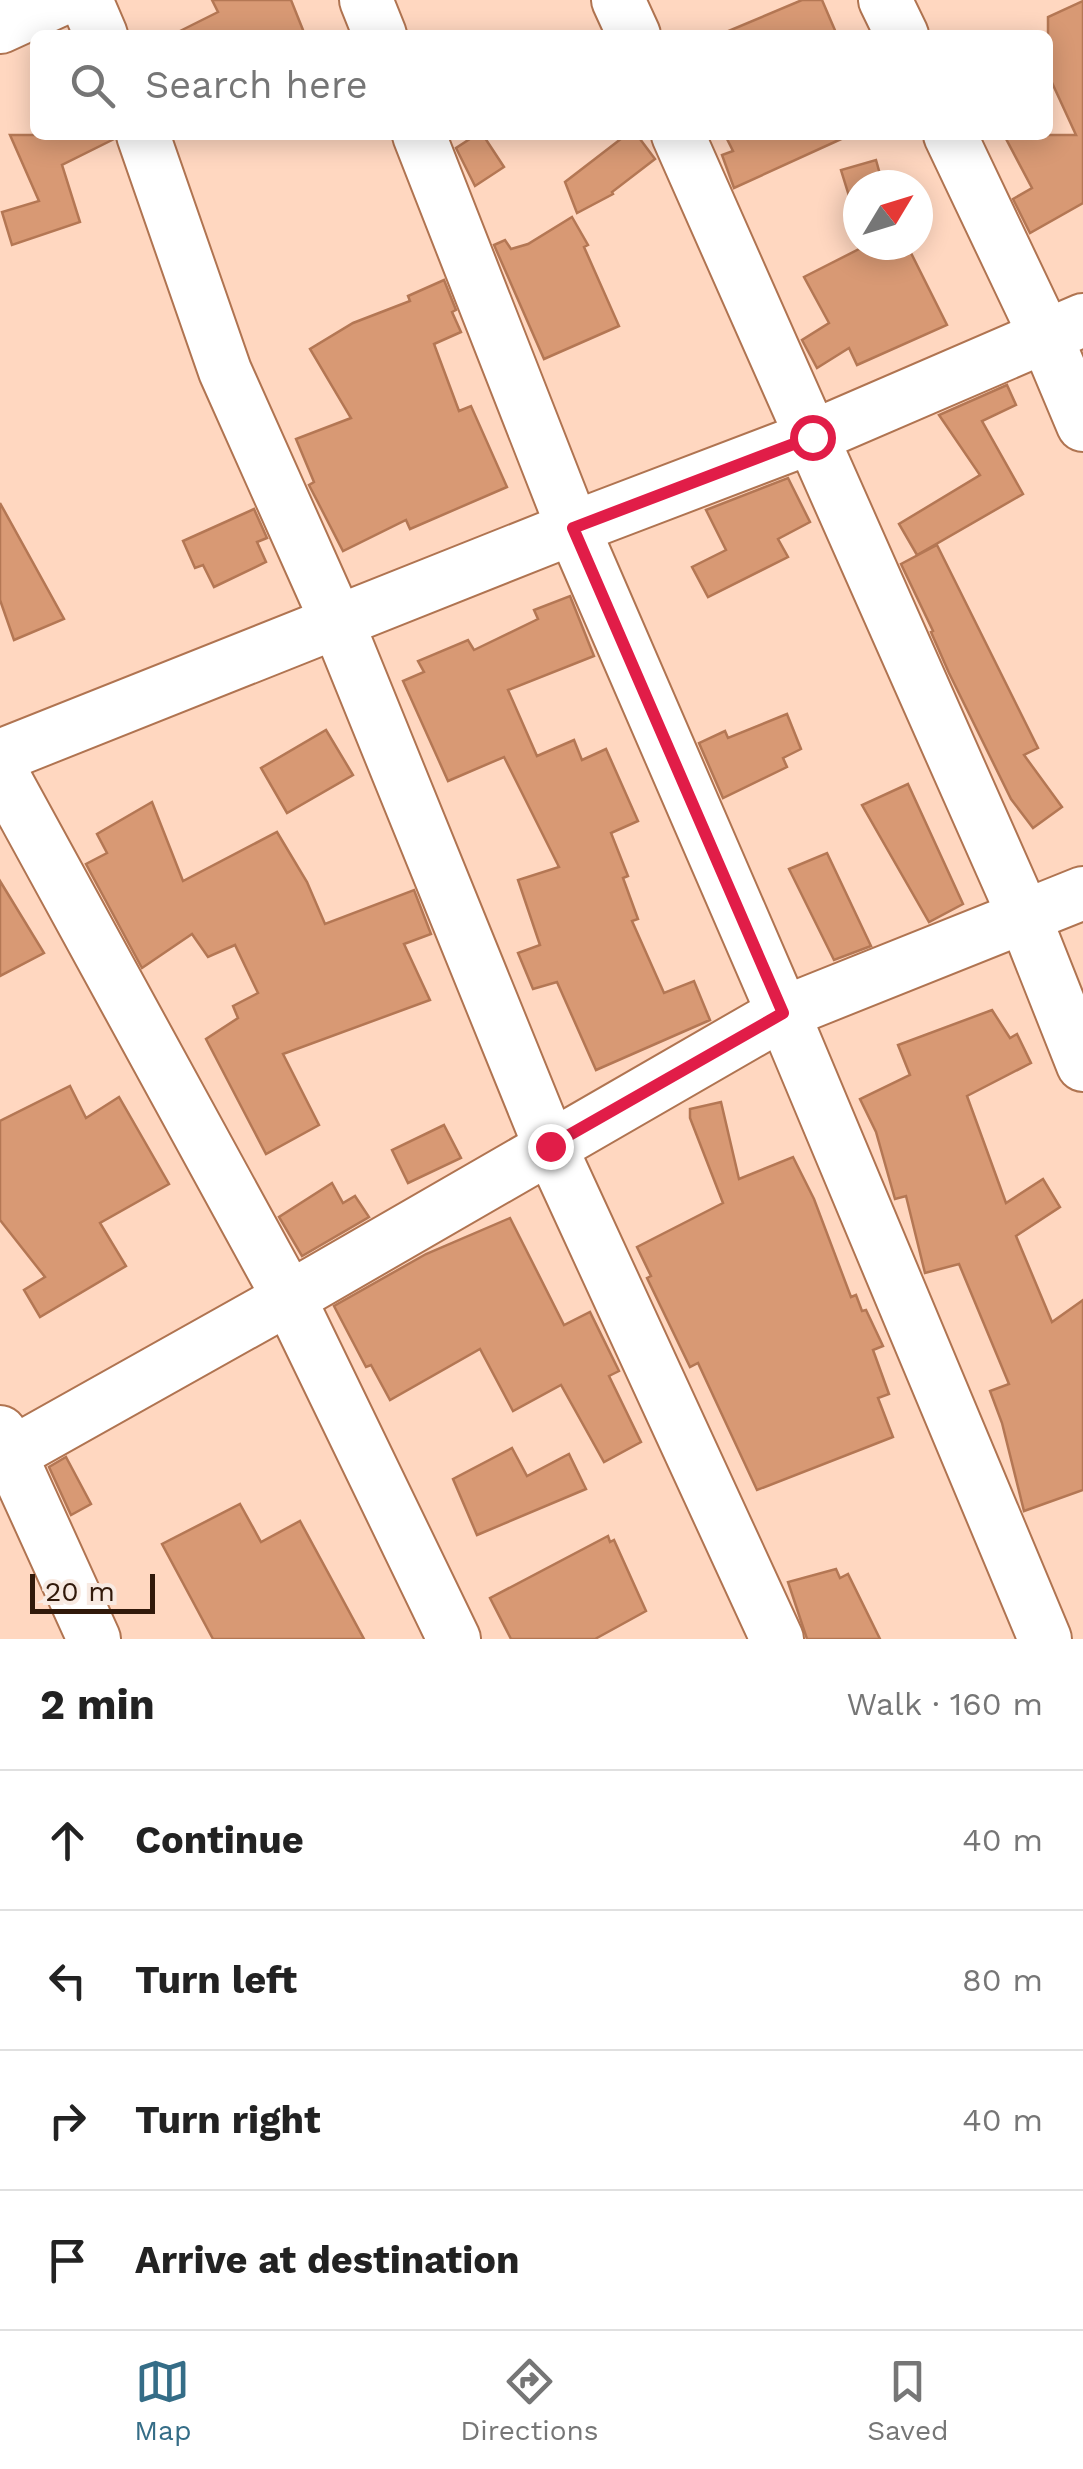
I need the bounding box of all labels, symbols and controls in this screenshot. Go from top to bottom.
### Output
search box [30,30,1053,140]
icon: search [65,58,120,113]
text: Search here [145,63,368,107]
north arrow [843,170,933,260]
route start [790,415,836,461]
route end [528,1124,574,1170]
scale bar [30,1569,155,1614]
text: 20 m [45,1575,115,1608]
text: 2 min [40,1680,155,1729]
text: Walk · 160 m [847,1685,1043,1723]
icon: ahead [40,1813,95,1868]
text: Continue [135,1818,304,1862]
text: 40 m [962,1821,1043,1859]
icon: left [40,1953,95,2008]
text: Turn left [135,1958,297,2002]
text: 80 m [962,1961,1043,1999]
icon: right [40,2093,95,2148]
text: Turn right [135,2098,321,2142]
text: 40 m [962,2101,1043,2139]
icon: arrive [40,2233,95,2288]
text: Arrive at destination [135,2238,520,2282]
tab: Map [134,2354,192,2447]
tab: Directions [460,2354,599,2447]
tab: Saved [867,2354,949,2447]

